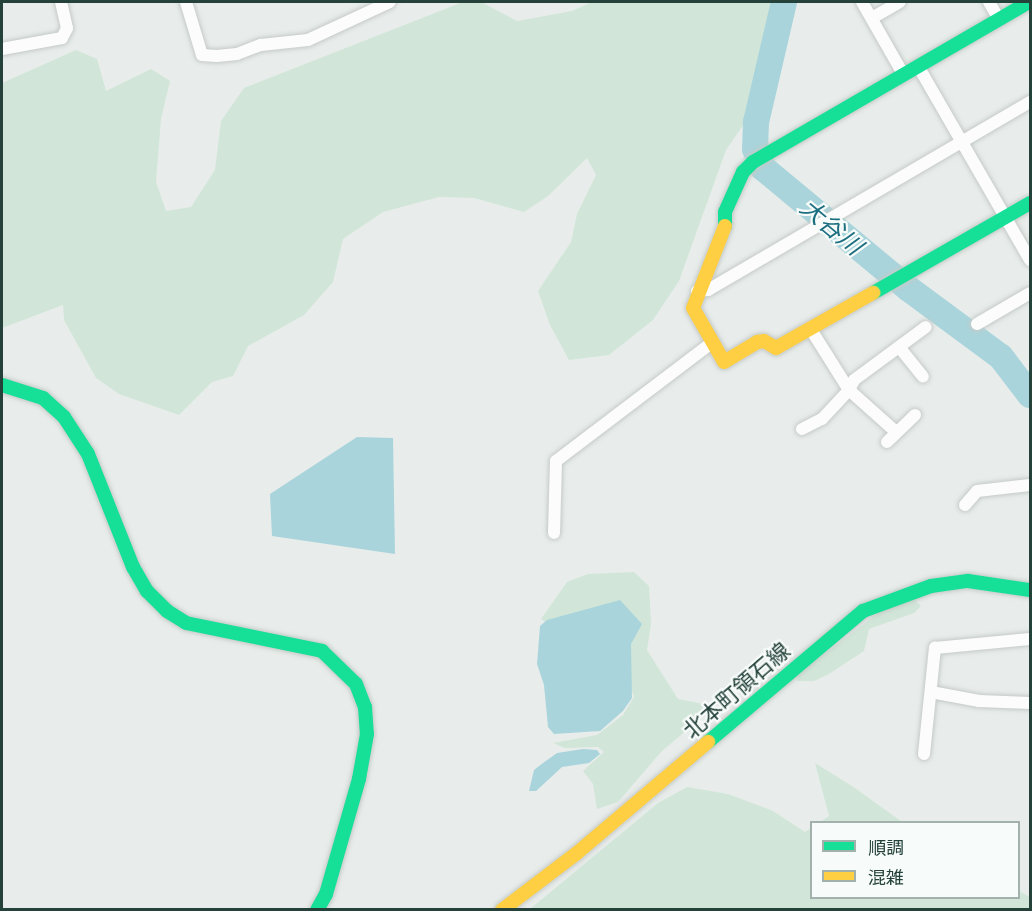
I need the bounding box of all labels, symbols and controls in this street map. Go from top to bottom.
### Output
water label: 大谷川 [795,192,869,260]
street label: 北本町領石線 [678,637,794,743]
legend [810,821,1020,899]
text: 順調 [868,836,904,858]
text: 混雑 [868,866,904,888]

